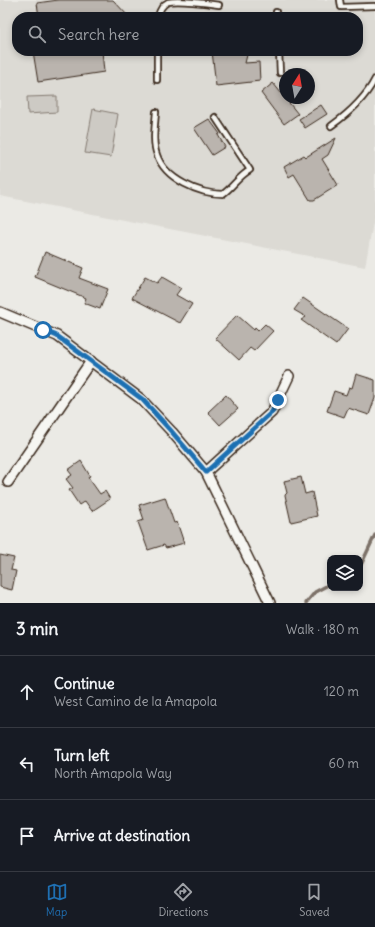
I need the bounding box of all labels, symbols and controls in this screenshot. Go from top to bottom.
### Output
search box [12,12,363,56]
icon: search [26,23,48,45]
text: Search here [58,25,139,44]
north arrow [279,68,315,104]
route start [34,321,52,339]
route end [269,391,287,409]
map controls [327,555,363,591]
button: layers [327,555,363,591]
text: 3 min [16,618,58,640]
text: Walk · 180 m [286,621,359,638]
text: Continue [54,674,115,693]
icon: ahead [16,681,38,703]
text: 120 m [324,683,359,700]
text: West Camino de la Amapola [54,693,217,710]
text: Turn left [54,746,109,765]
icon: left [16,753,38,775]
text: 60 m [328,755,359,772]
text: North Amapola Way [54,765,172,782]
icon: arrive [16,825,38,847]
text: Arrive at destination [54,826,190,845]
tab: Map [46,881,68,919]
tab: Directions [159,881,208,919]
tab: Saved [299,881,329,919]

